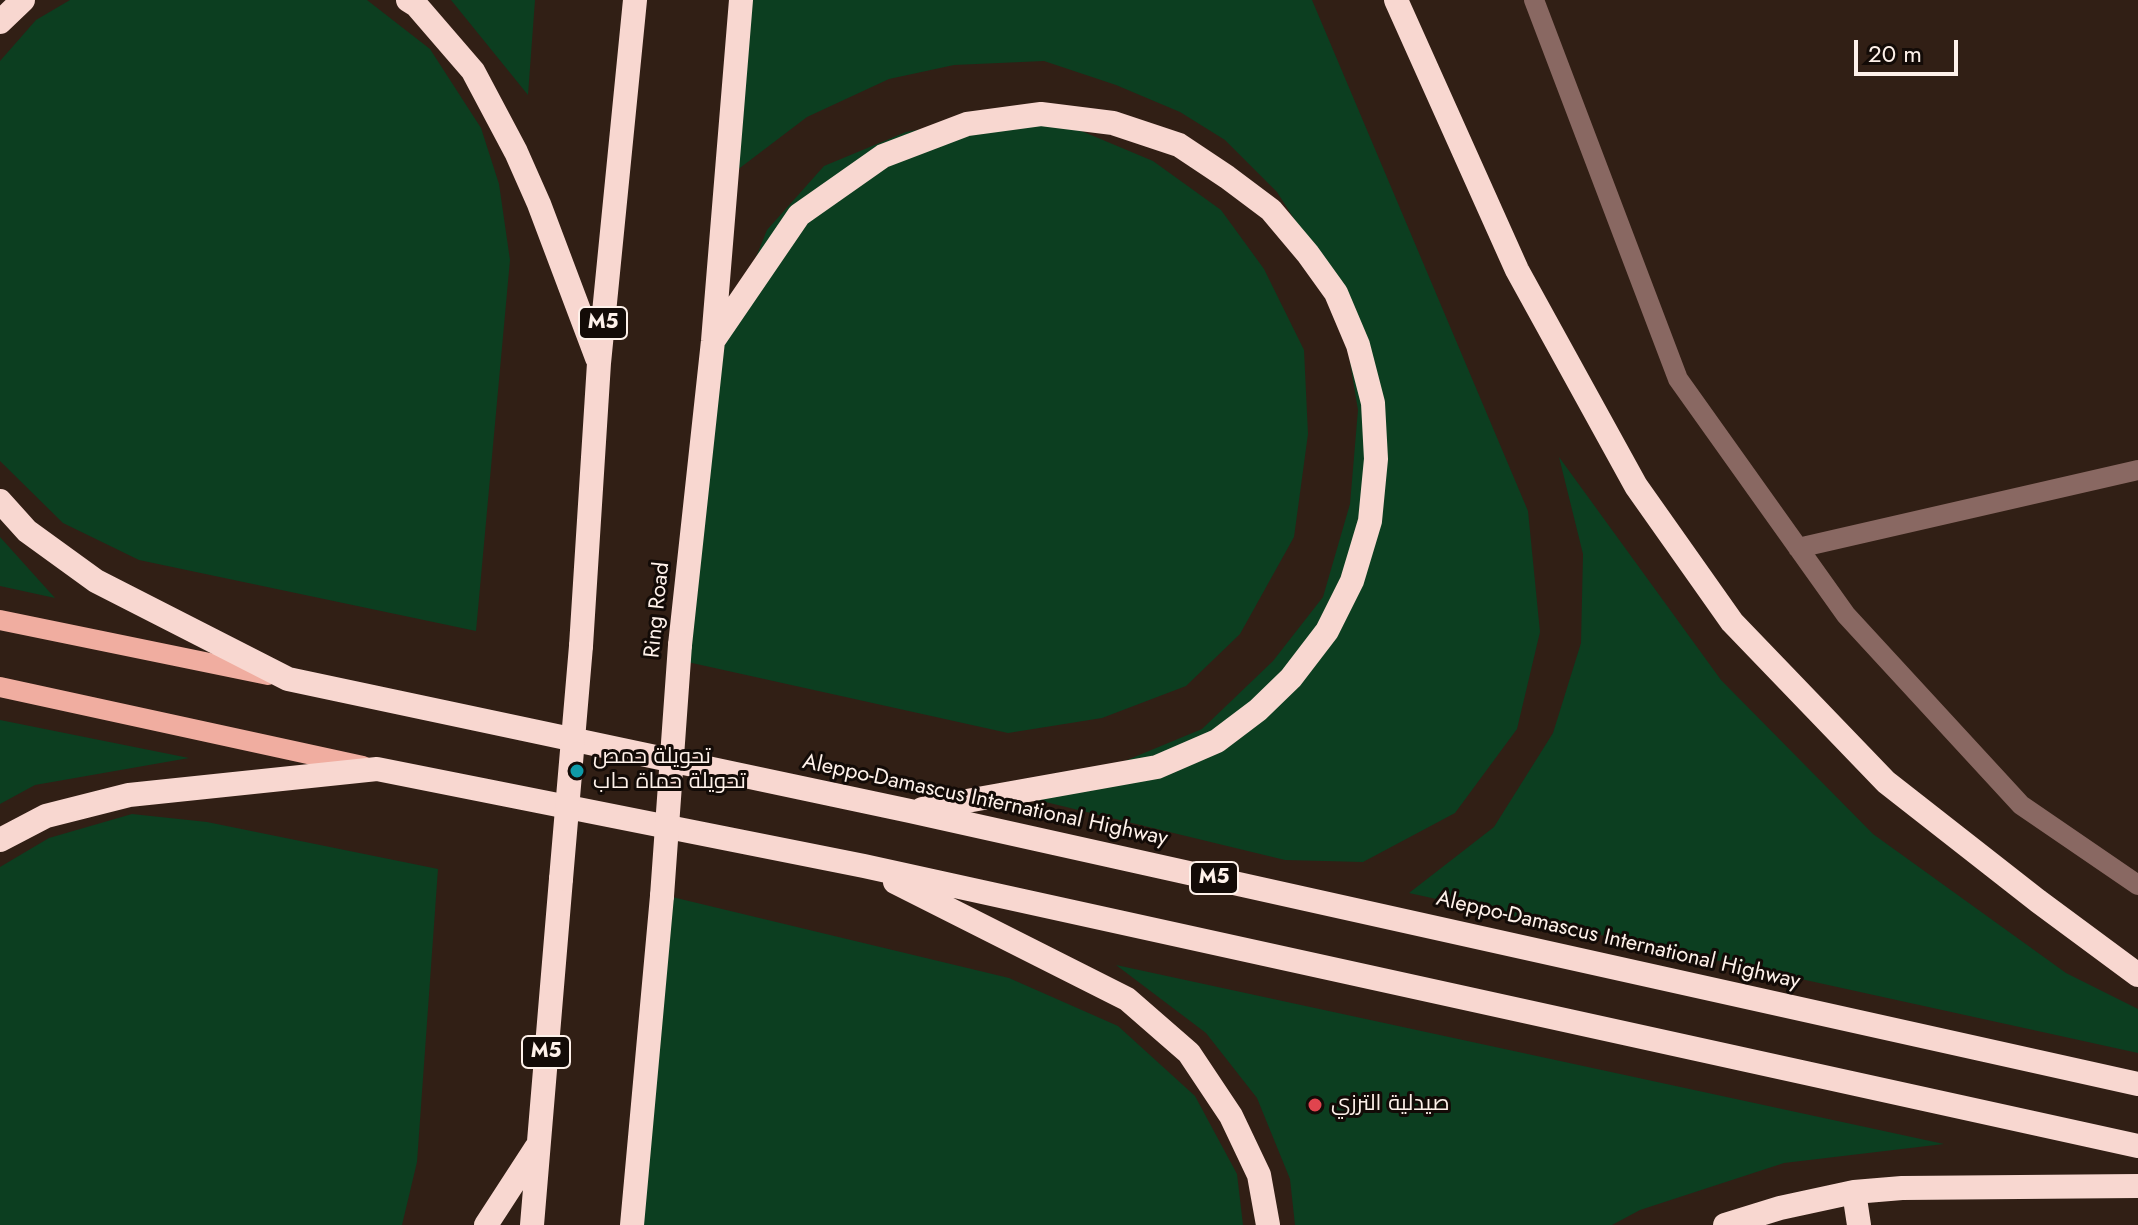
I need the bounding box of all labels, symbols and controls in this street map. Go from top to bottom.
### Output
scale bar [1858,24,1962,74]
text: 20 m [1868,36,1922,71]
road number: M5 [579,307,627,339]
street label: Ring Road [640,561,676,659]
place label: تحويلة حمص تحويلة حماة حاب [593,745,746,796]
street label: Aleppo-Damascus International Highway [800,749,1170,853]
marker: تحويلة حمص تحويلة حماة حاب [568,762,586,780]
road number: M5 [1190,862,1238,894]
street label: Aleppo-Damascus International Highway [1433,886,1803,996]
road number: M5 [522,1036,570,1068]
place label: صيدلية الترزي [1331,1092,1450,1118]
marker: صيدلية الترزي [1306,1096,1324,1114]

